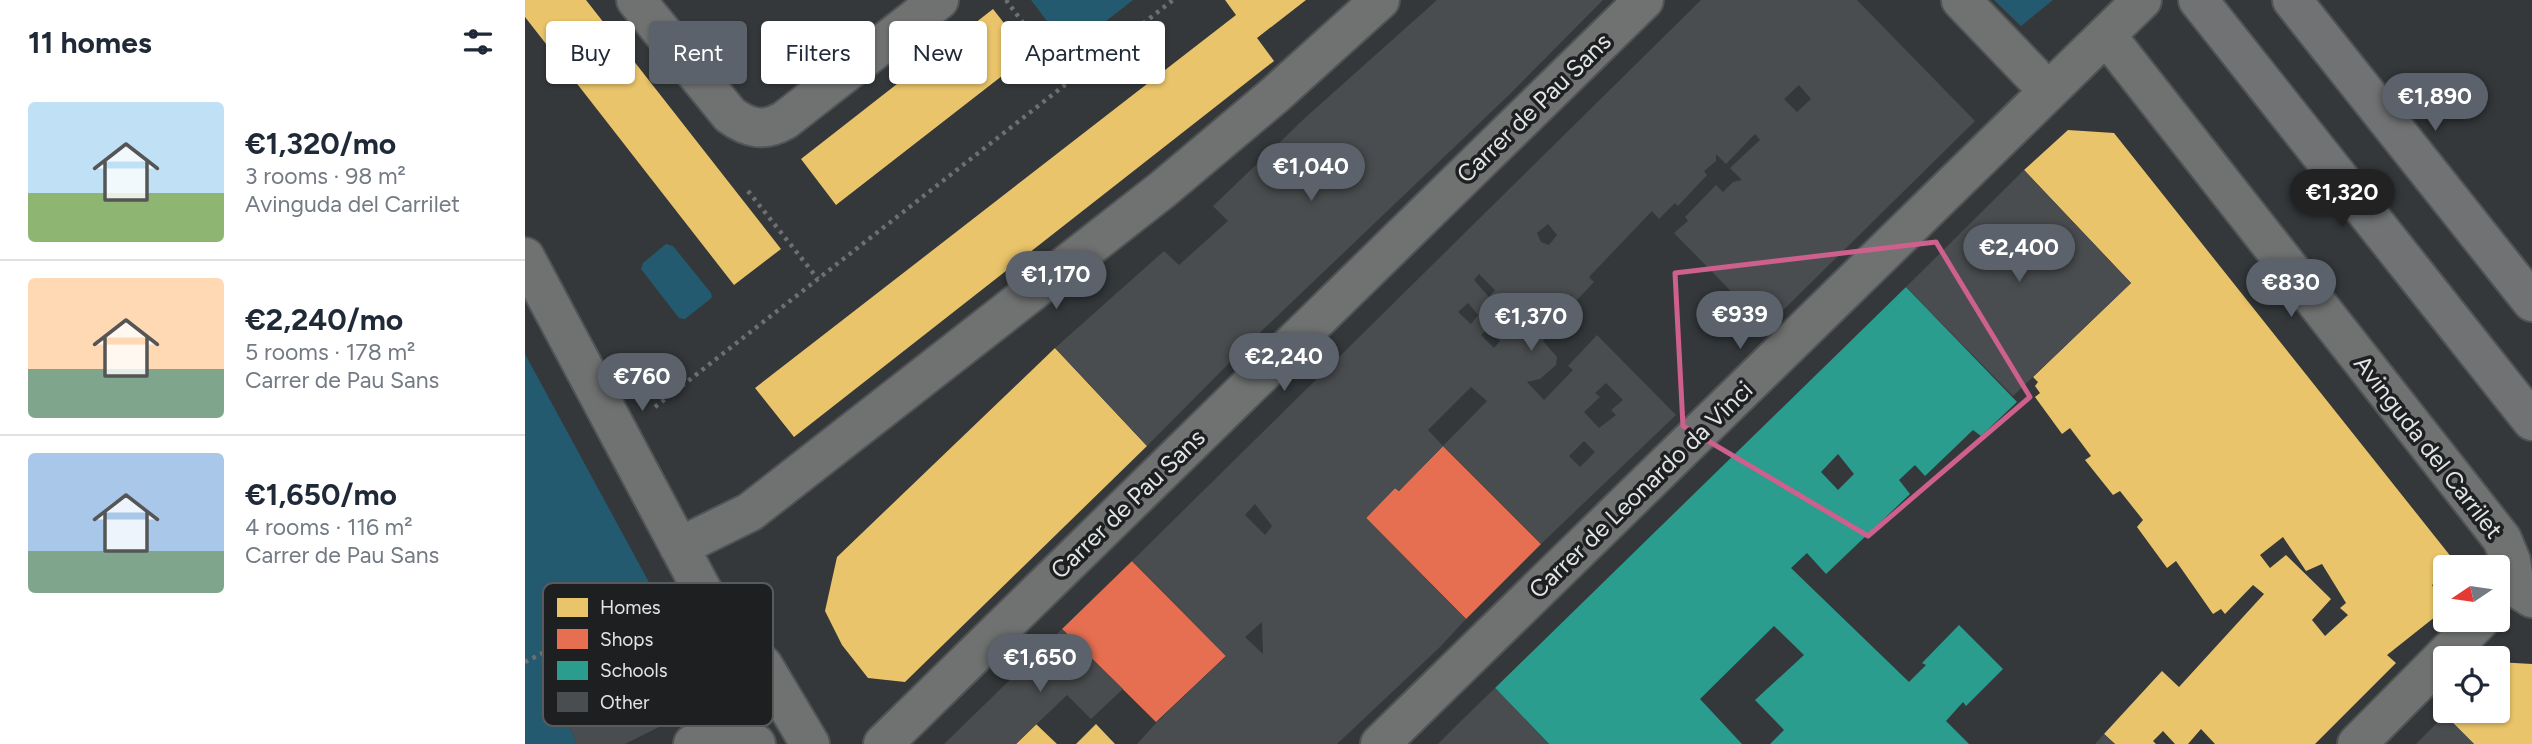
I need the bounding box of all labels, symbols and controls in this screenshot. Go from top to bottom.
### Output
chip: Buy [546,21,635,84]
chip: Rent [649,21,747,84]
chip: Filters [761,21,875,84]
chip: New [889,21,987,84]
chip: Apartment [1001,21,1165,84]
icon: filters [459,23,497,61]
text: 11 homes [28,24,152,61]
street label: Carrer de Pau Sans [1451,27,1617,189]
pin: €1,890 [2378,74,2492,133]
text: €1,890 [2398,82,2472,110]
text: €1,320/mo [245,125,396,162]
icon: home [84,130,168,214]
pin: €1,040 [1254,144,1368,203]
text: €1,040 [1273,152,1349,180]
text: 3 rooms · 98 m² [245,162,406,190]
pin: €1,320 [2285,170,2399,229]
text: €1,320 [2306,178,2378,206]
text: Avinguda del Carrilet [245,190,460,218]
pin: €2,400 [1962,224,2076,284]
text: €2,400 [1979,233,2059,261]
pin: €1,170 [999,252,1113,311]
text: €1,170 [1022,260,1091,288]
pin: €830 [2250,260,2332,319]
text: €830 [2262,268,2320,296]
pin: €939 [1699,292,1781,351]
pin: €1,370 [1474,294,1588,353]
text: €939 [1712,300,1768,328]
text: €2,240/mo [245,301,403,338]
text: €1,370 [1495,302,1567,330]
icon: home [84,306,168,390]
pin: €2,240 [1227,334,1341,393]
text: 5 rooms · 178 m² [245,338,415,366]
text: €2,240 [1245,342,1323,370]
street label: Avinguda del Carrilet [2348,349,2509,544]
pin: €760 [601,354,683,413]
text: €760 [613,362,671,390]
text: Carrer de Pau Sans [245,366,439,394]
street label: Carrer de Leonardo da Vinci [1523,375,1758,604]
street label: Carrer de Pau Sans [1045,423,1211,585]
text: €1,650/mo [245,476,397,513]
icon: home [84,481,168,565]
text: 4 rooms · 116 m² [245,513,413,541]
text: Carrer de Pau Sans [245,541,439,569]
north arrow [2433,555,2509,632]
map controls [2433,555,2510,723]
legend [543,583,773,726]
text: Homes [600,596,661,619]
text: Shops [600,628,654,651]
pin: €1,650 [983,634,1097,694]
text: €1,650 [1003,643,1077,671]
button: locate [2433,646,2510,723]
text: Schools [600,659,668,682]
text: Other [600,691,650,714]

